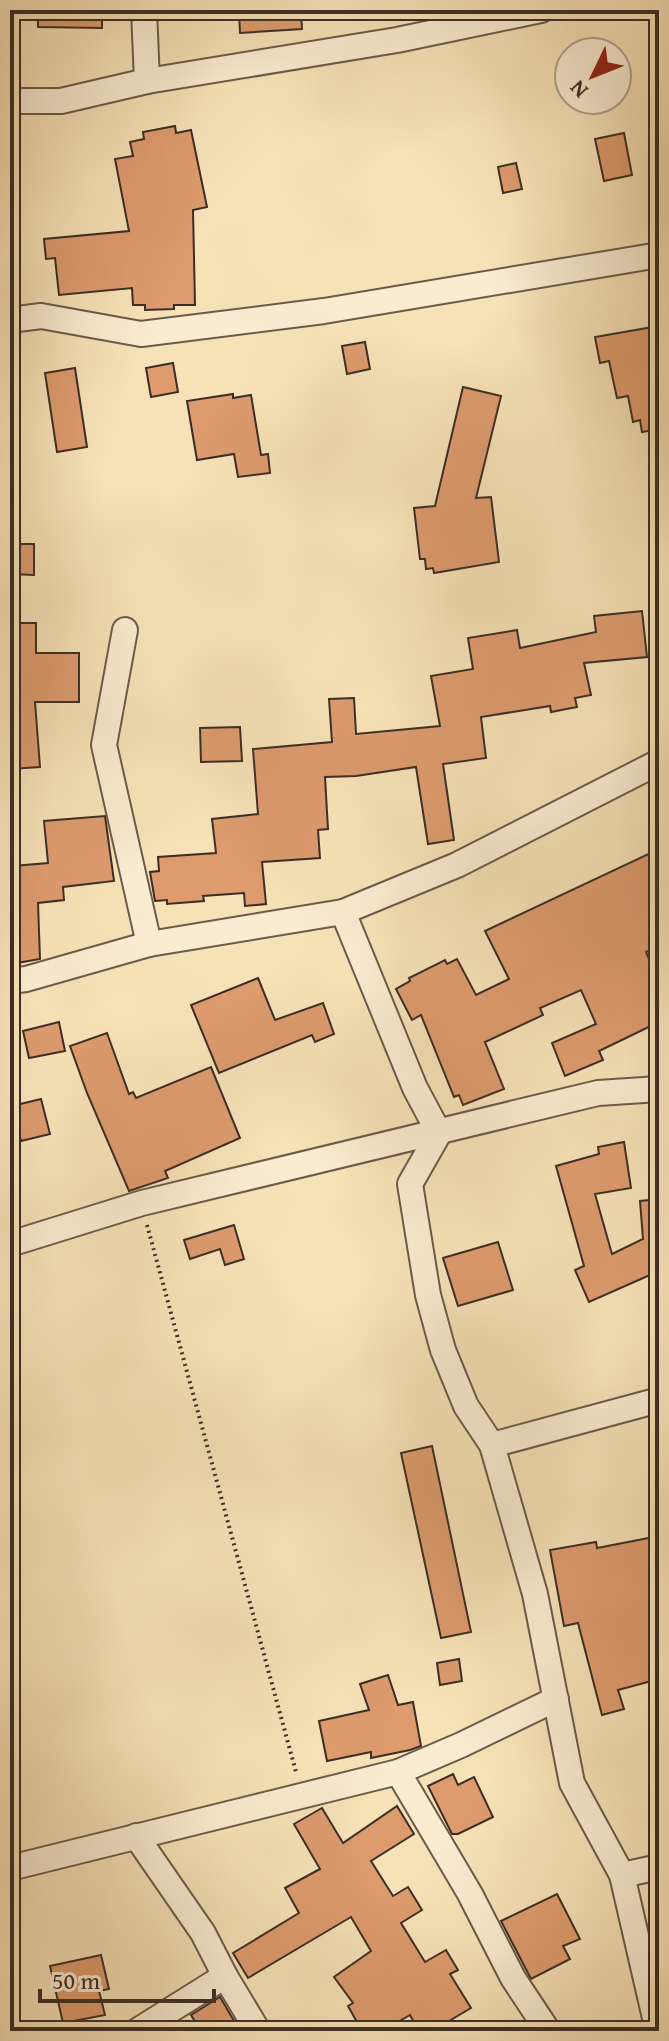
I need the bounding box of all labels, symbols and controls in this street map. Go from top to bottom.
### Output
north arrow [553,36,633,116]
text: N [561,73,595,106]
scale bar [40,1953,214,2003]
text: 50 m [52,1963,100,1998]

